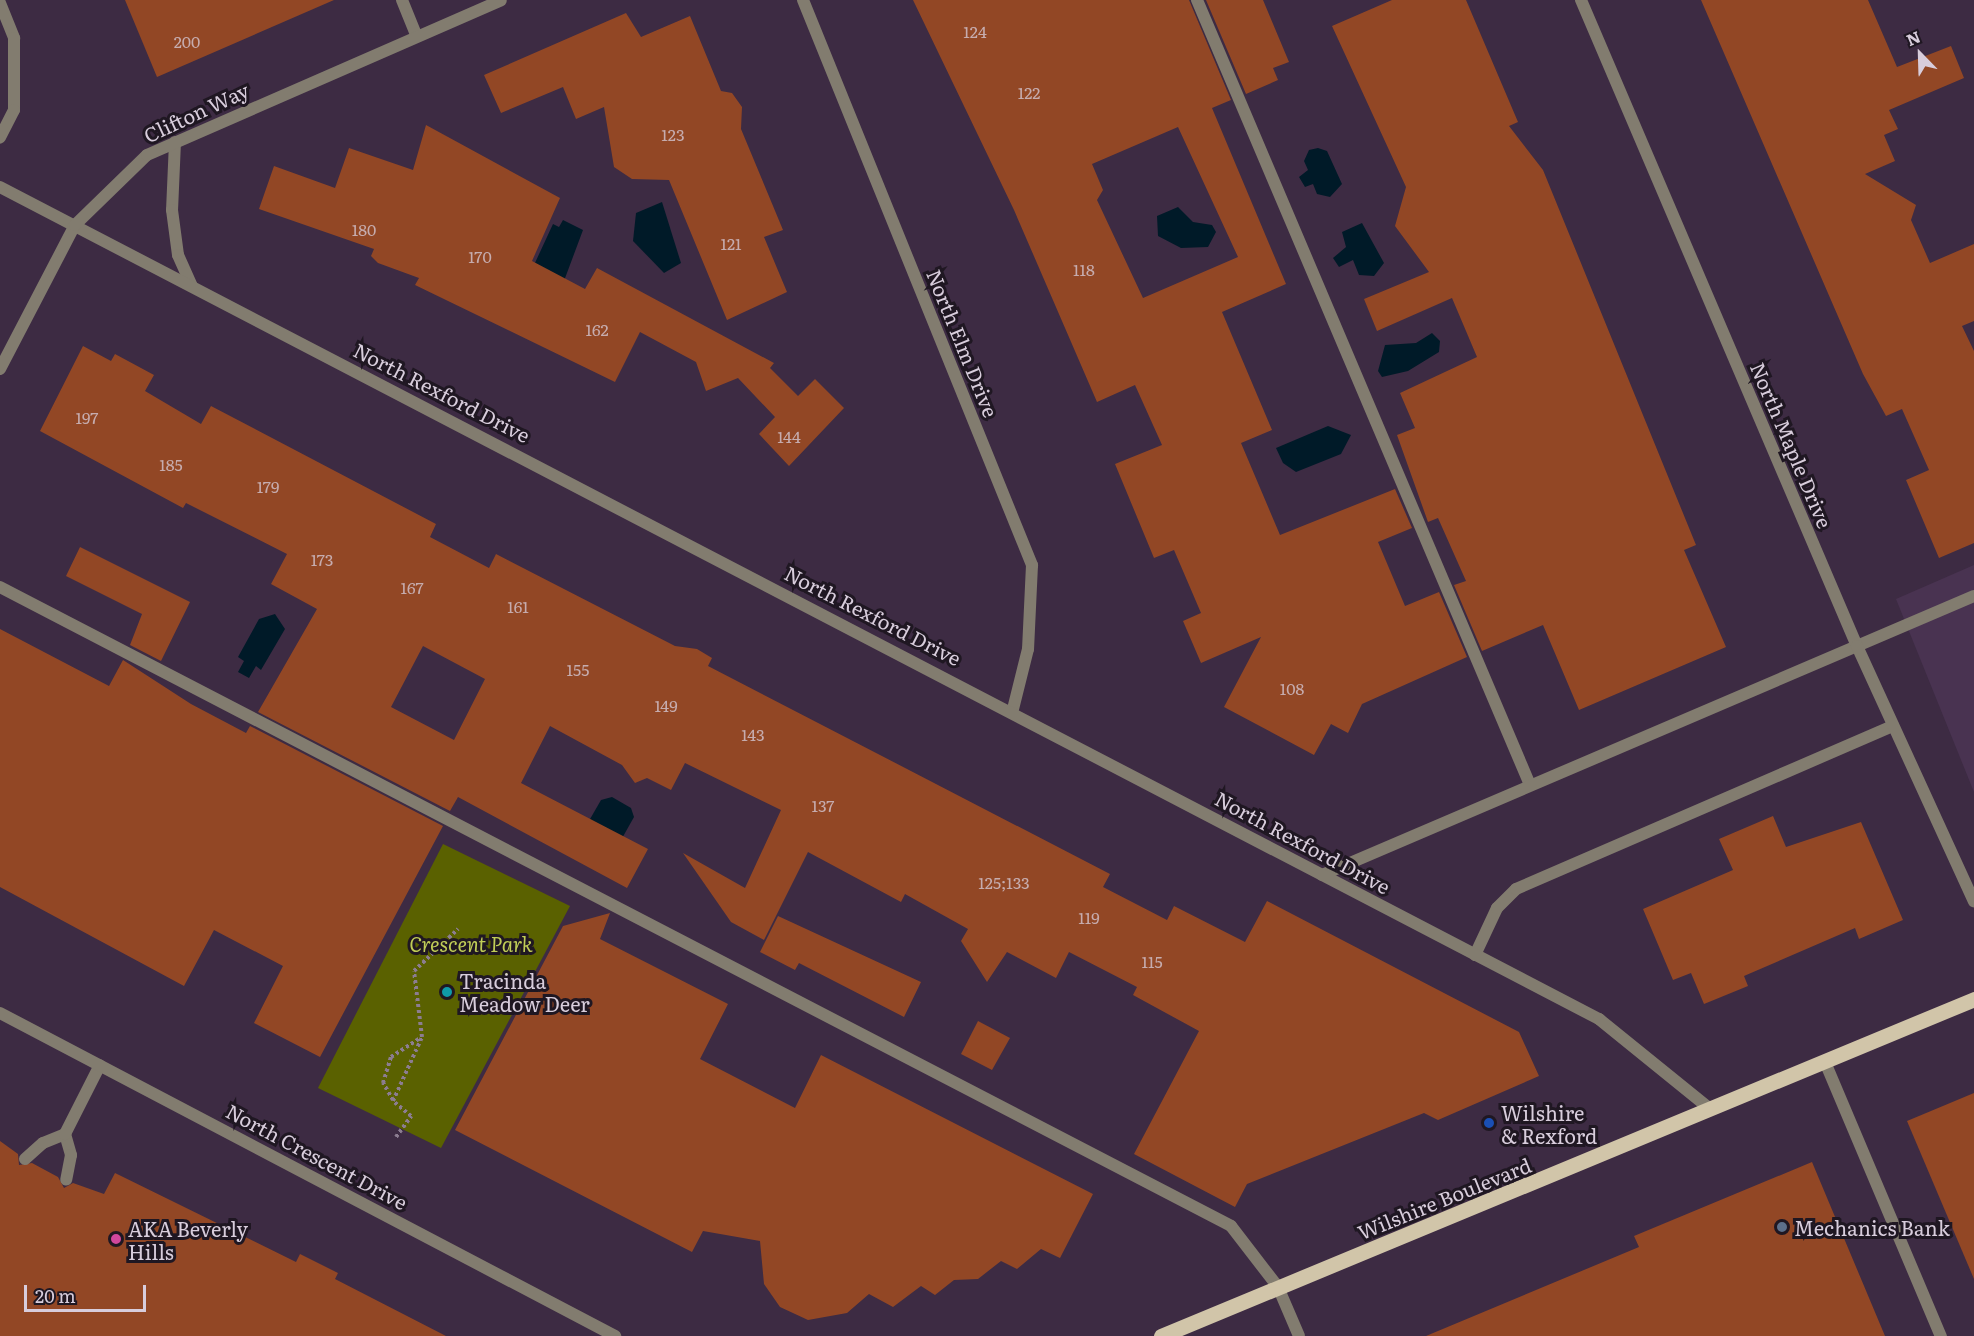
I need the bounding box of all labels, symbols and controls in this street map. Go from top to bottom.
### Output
house number: 124 [963,21,987,41]
north arrow [1890,24,1950,84]
text: N [1902,24,1924,51]
house number: 200 [174,31,200,51]
street label: Clifton Way [140,77,252,147]
house number: 122 [1018,82,1040,102]
house number: 123 [661,124,685,144]
house number: 180 [352,219,376,239]
house number: 121 [720,233,742,253]
house number: 170 [468,246,492,266]
house number: 118 [1073,259,1095,279]
street label: North Elm Drive [922,266,1004,420]
house number: 162 [585,319,609,339]
street label: North Rexford Drive [350,337,534,447]
street label: North Maple Drive [1746,359,1838,531]
house number: 197 [76,407,98,427]
house number: 144 [777,426,801,446]
house number: 185 [159,454,183,474]
house number: 179 [257,476,279,496]
house number: 173 [311,549,333,569]
street label: North Rexford Drive [781,560,965,670]
house number: 167 [400,577,424,597]
house number: 161 [507,596,529,616]
house number: 155 [567,659,589,679]
house number: 108 [1280,678,1304,698]
house number: 149 [654,695,678,715]
house number: 143 [741,724,765,744]
street label: North Rexford Drive [1211,786,1395,898]
house number: 137 [812,795,834,815]
house number: 125;133 [978,872,1030,892]
house number: 119 [1078,907,1100,927]
park label: Crescent Park [409,931,533,955]
house number: 115 [1141,951,1163,971]
place label: Tracinda Meadow Deer [459,969,590,1016]
marker: Tracinda Meadow Deer [440,985,454,999]
street label: North Crescent Drive [222,1098,412,1214]
place label: Wilshire & Rexford [1501,1100,1597,1147]
marker: Wilshire & Rexford [1482,1116,1496,1130]
street label: Wilshire Boulevard [1354,1152,1534,1244]
place label: Mechanics Bank [1794,1215,1950,1239]
place label: AKA Beverly Hills [128,1216,248,1263]
marker: Mechanics Bank [1775,1220,1789,1234]
marker: AKA Beverly Hills [109,1232,123,1246]
scale bar [27,1273,148,1311]
text: 20 m [35,1282,76,1309]

